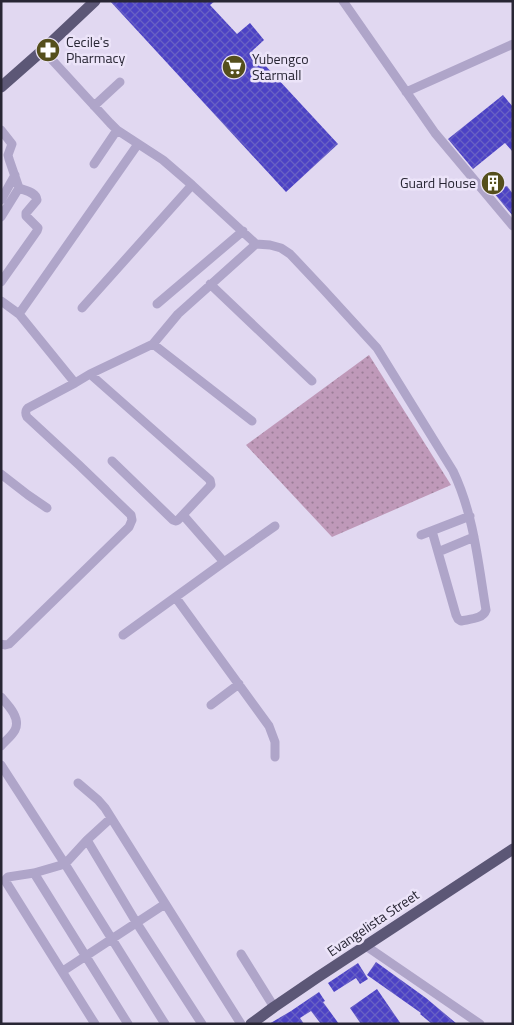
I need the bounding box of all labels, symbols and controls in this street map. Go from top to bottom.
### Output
place label: Cecile's Pharmacy [66,31,125,68]
pharmacy icon: Cecile's Pharmacy [35,37,61,63]
place label: Yubengco Starmall [252,48,309,85]
supermarket icon: Yubengco Starmall [221,54,247,80]
building icon: Guard House [480,170,506,196]
place label: Guard House [400,172,476,193]
street label: Evangelista Street [323,884,423,961]

